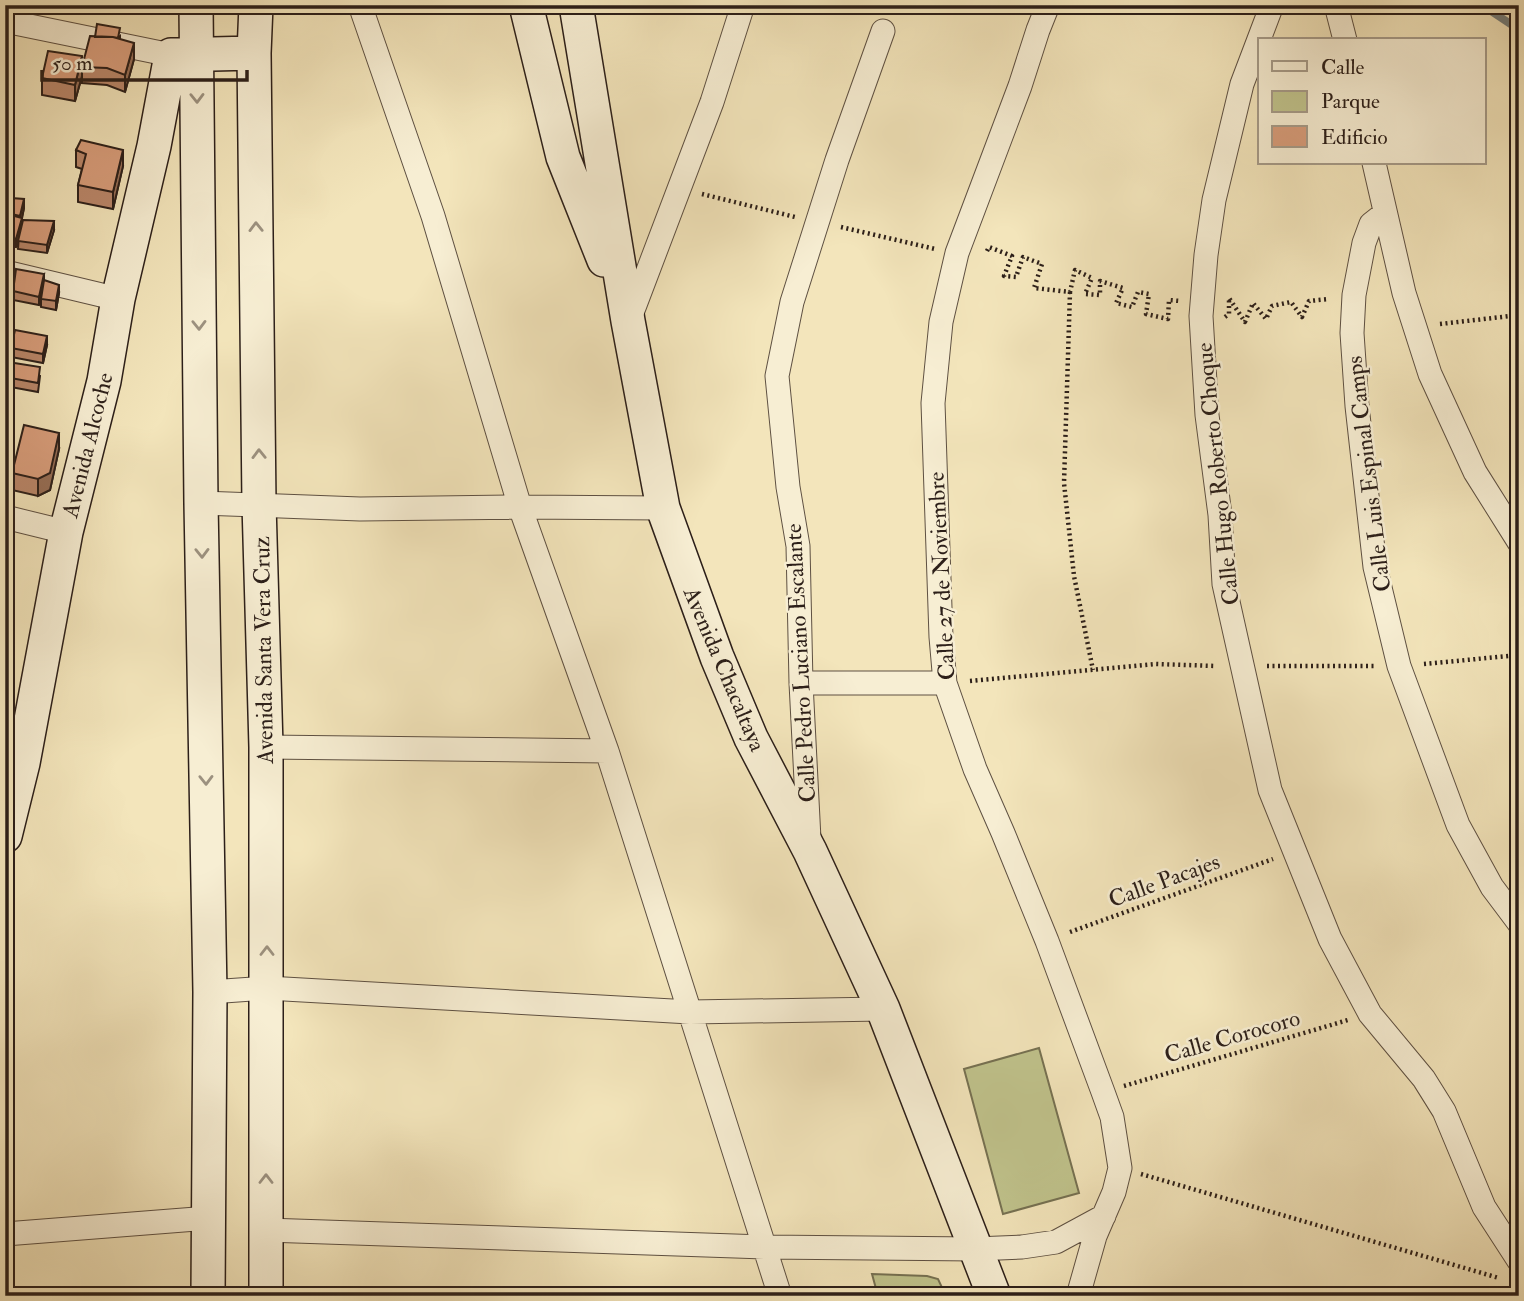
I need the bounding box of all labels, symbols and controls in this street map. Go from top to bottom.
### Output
scale bar [42,38,247,82]
legend [1258,38,1486,164]
text: 50 m [52,50,93,77]
text: Calle [1321,54,1365,81]
text: Parque [1321,88,1380,115]
one-way arrow [189,93,205,104]
text: Edificio [1321,124,1388,151]
one-way arrow [248,221,264,231]
one-way arrow [191,321,207,331]
street label: Calle Hugo Roberto Choque [1189,341,1246,607]
street label: Calle Luis Espinal Camps [1340,354,1398,594]
street label: Avenida Alcoche [55,369,120,522]
one-way arrow [251,448,267,459]
street label: Calle 27 de Noviembre [922,471,961,681]
street label: Calle Pedro Luciano Escalante [779,523,822,803]
street label: Avenida Santa Vera Cruz [247,536,280,765]
one-way arrow [194,548,210,559]
street label: Avenida Chacaltaya [676,582,772,756]
one-way arrow [198,776,214,786]
street label: Calle Pacajes [1105,847,1224,914]
one-way arrow [259,945,275,956]
street label: Calle Corocoro [1161,1003,1303,1070]
one-way arrow [258,1173,274,1183]

